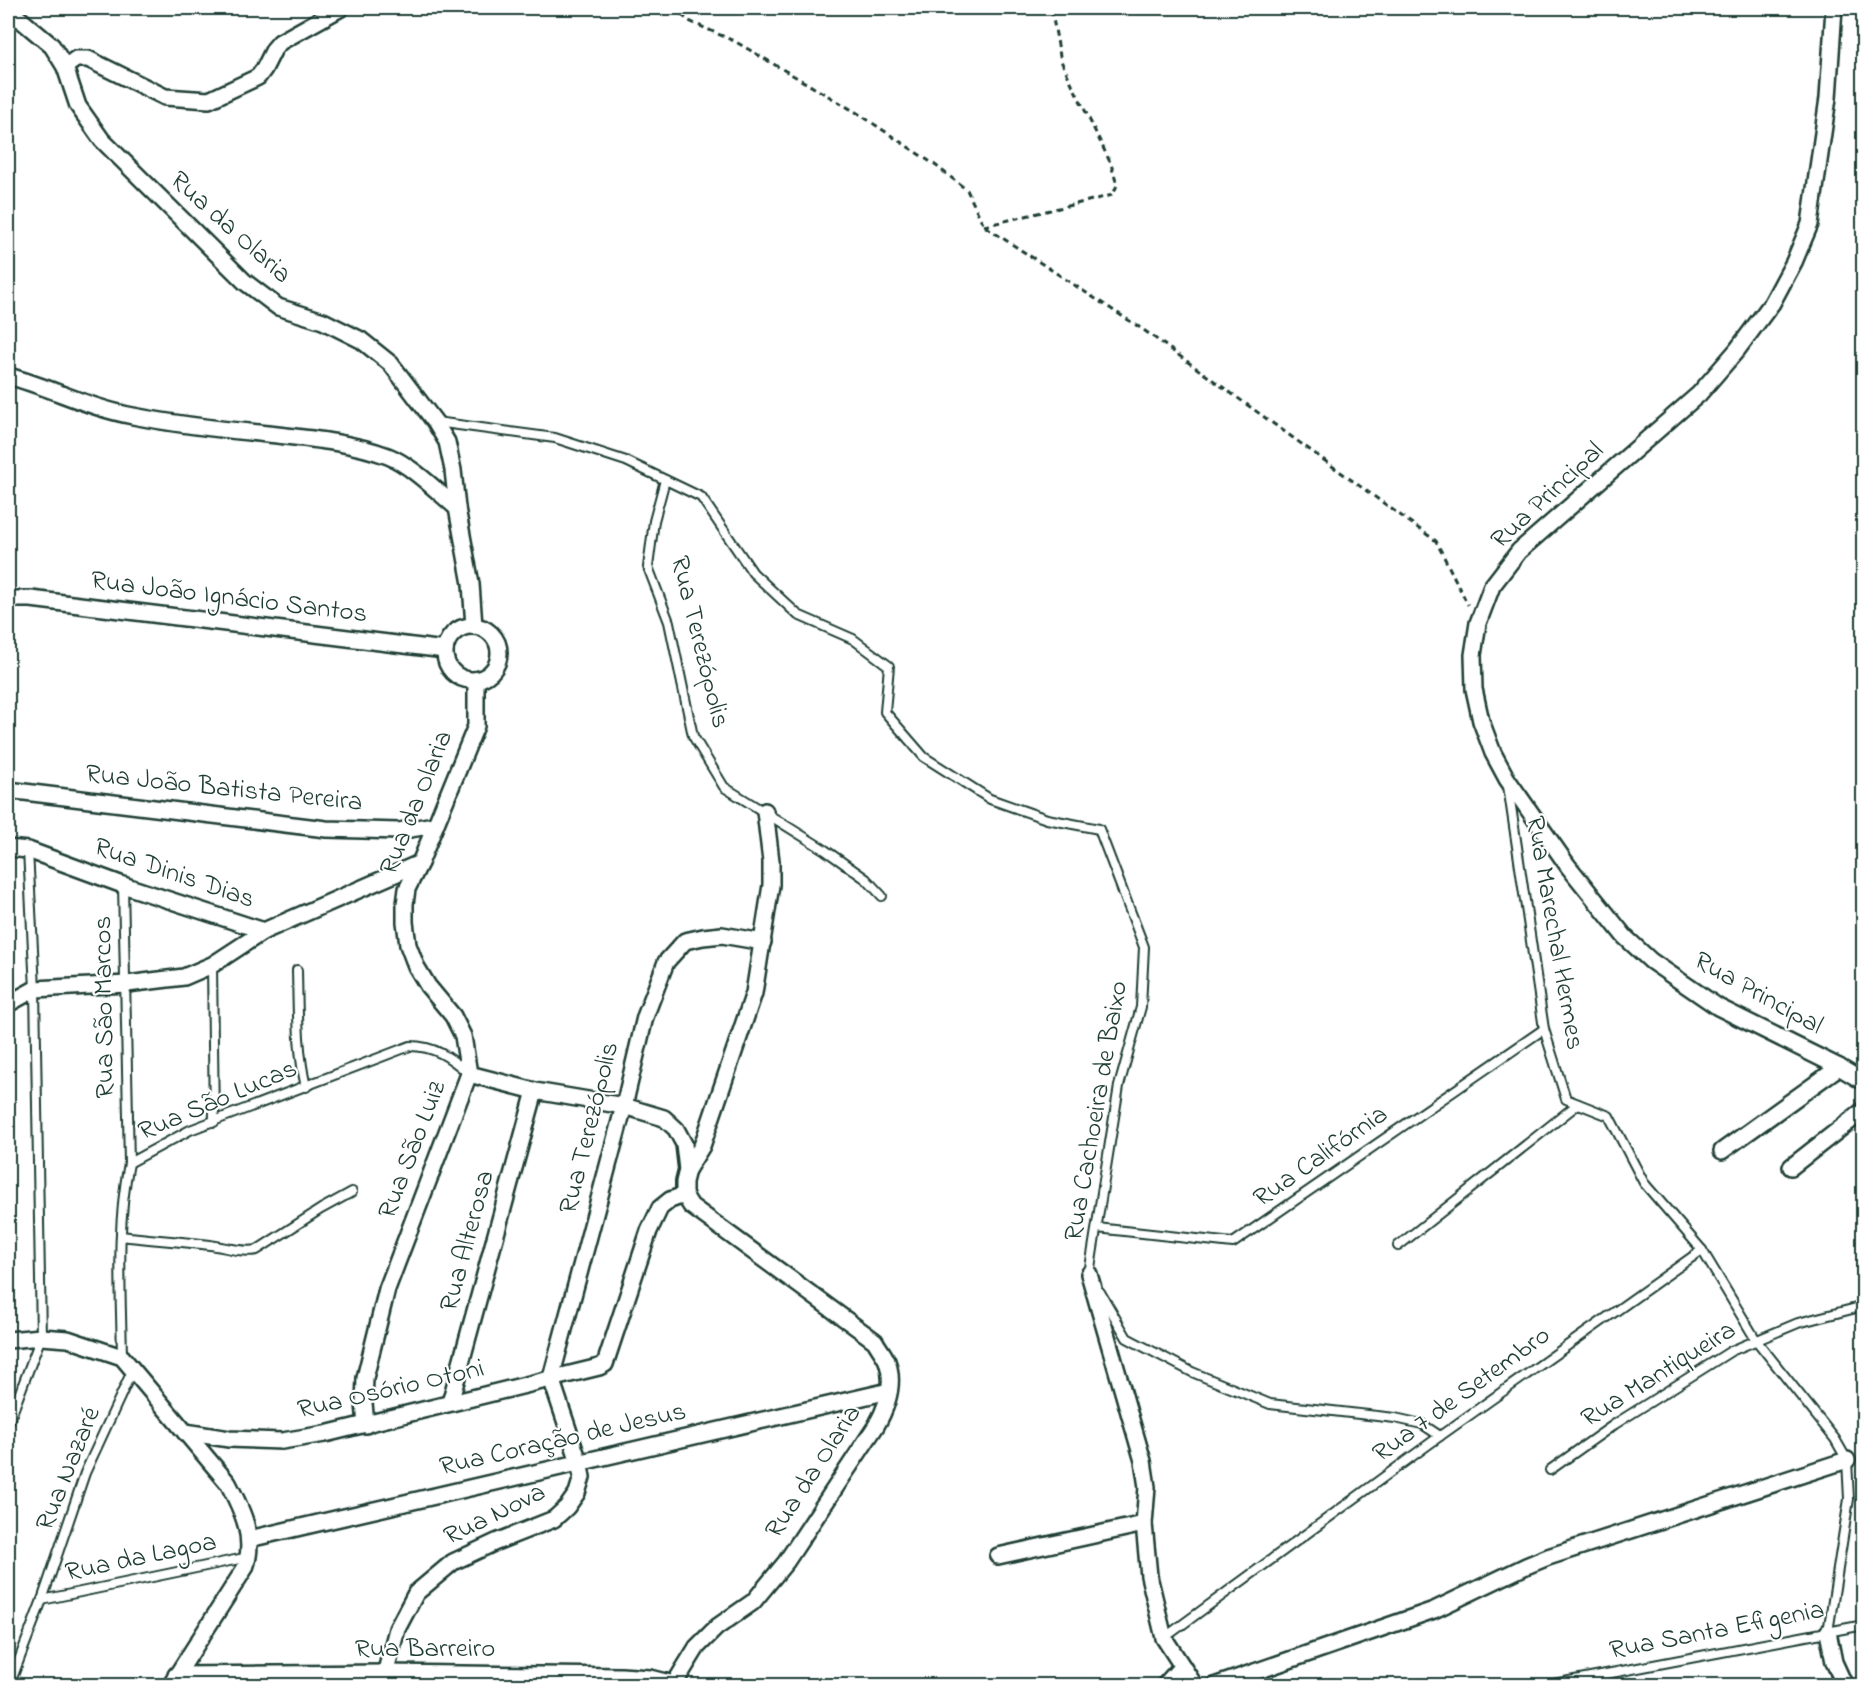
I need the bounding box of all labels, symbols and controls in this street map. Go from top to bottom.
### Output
street label: Rua da Olaria [160,162,300,294]
street label: Rua Principal [1482,433,1614,559]
street label: Rua Terezópolis [659,552,739,732]
street label: Rua João Ignácio Santos [88,562,370,634]
street label: Rua da Olaria [370,725,464,881]
street label: Rua João Batista Pereira [83,755,365,823]
street label: Rua Marechal Hermes [1514,813,1594,1053]
street label: Rua Dinis Dias [88,828,260,920]
street label: Rua São Marcos [84,915,126,1099]
street label: Rua Principal [1686,942,1830,1046]
street label: Rua Cachoeira de Baixo [1055,978,1139,1244]
street label: Rua Terezópolis [550,1038,630,1218]
street label: Rua São Lucas [133,1050,303,1152]
street label: Rua São Luiz [369,1075,457,1225]
street label: Rua Califórnia [1246,1096,1396,1218]
street label: Rua Alterosa [430,1166,506,1316]
street label: Rua Mantiqueira [1574,1312,1744,1438]
street label: Rua 7 de Setembro [1365,1317,1559,1473]
street label: Rua Osório Otoni [294,1350,488,1430]
street label: Rua Coração de Jesus [436,1393,690,1487]
street label: Rua da Olaria [756,1397,872,1547]
street label: Rua Nazaré [26,1400,112,1537]
street label: Rua Nova [438,1474,552,1556]
street label: Rua da Lagoa [62,1523,220,1593]
street label: Rua Santa Efigenia [1606,1591,1828,1671]
street label: Rua Barreiro [355,1630,495,1669]

